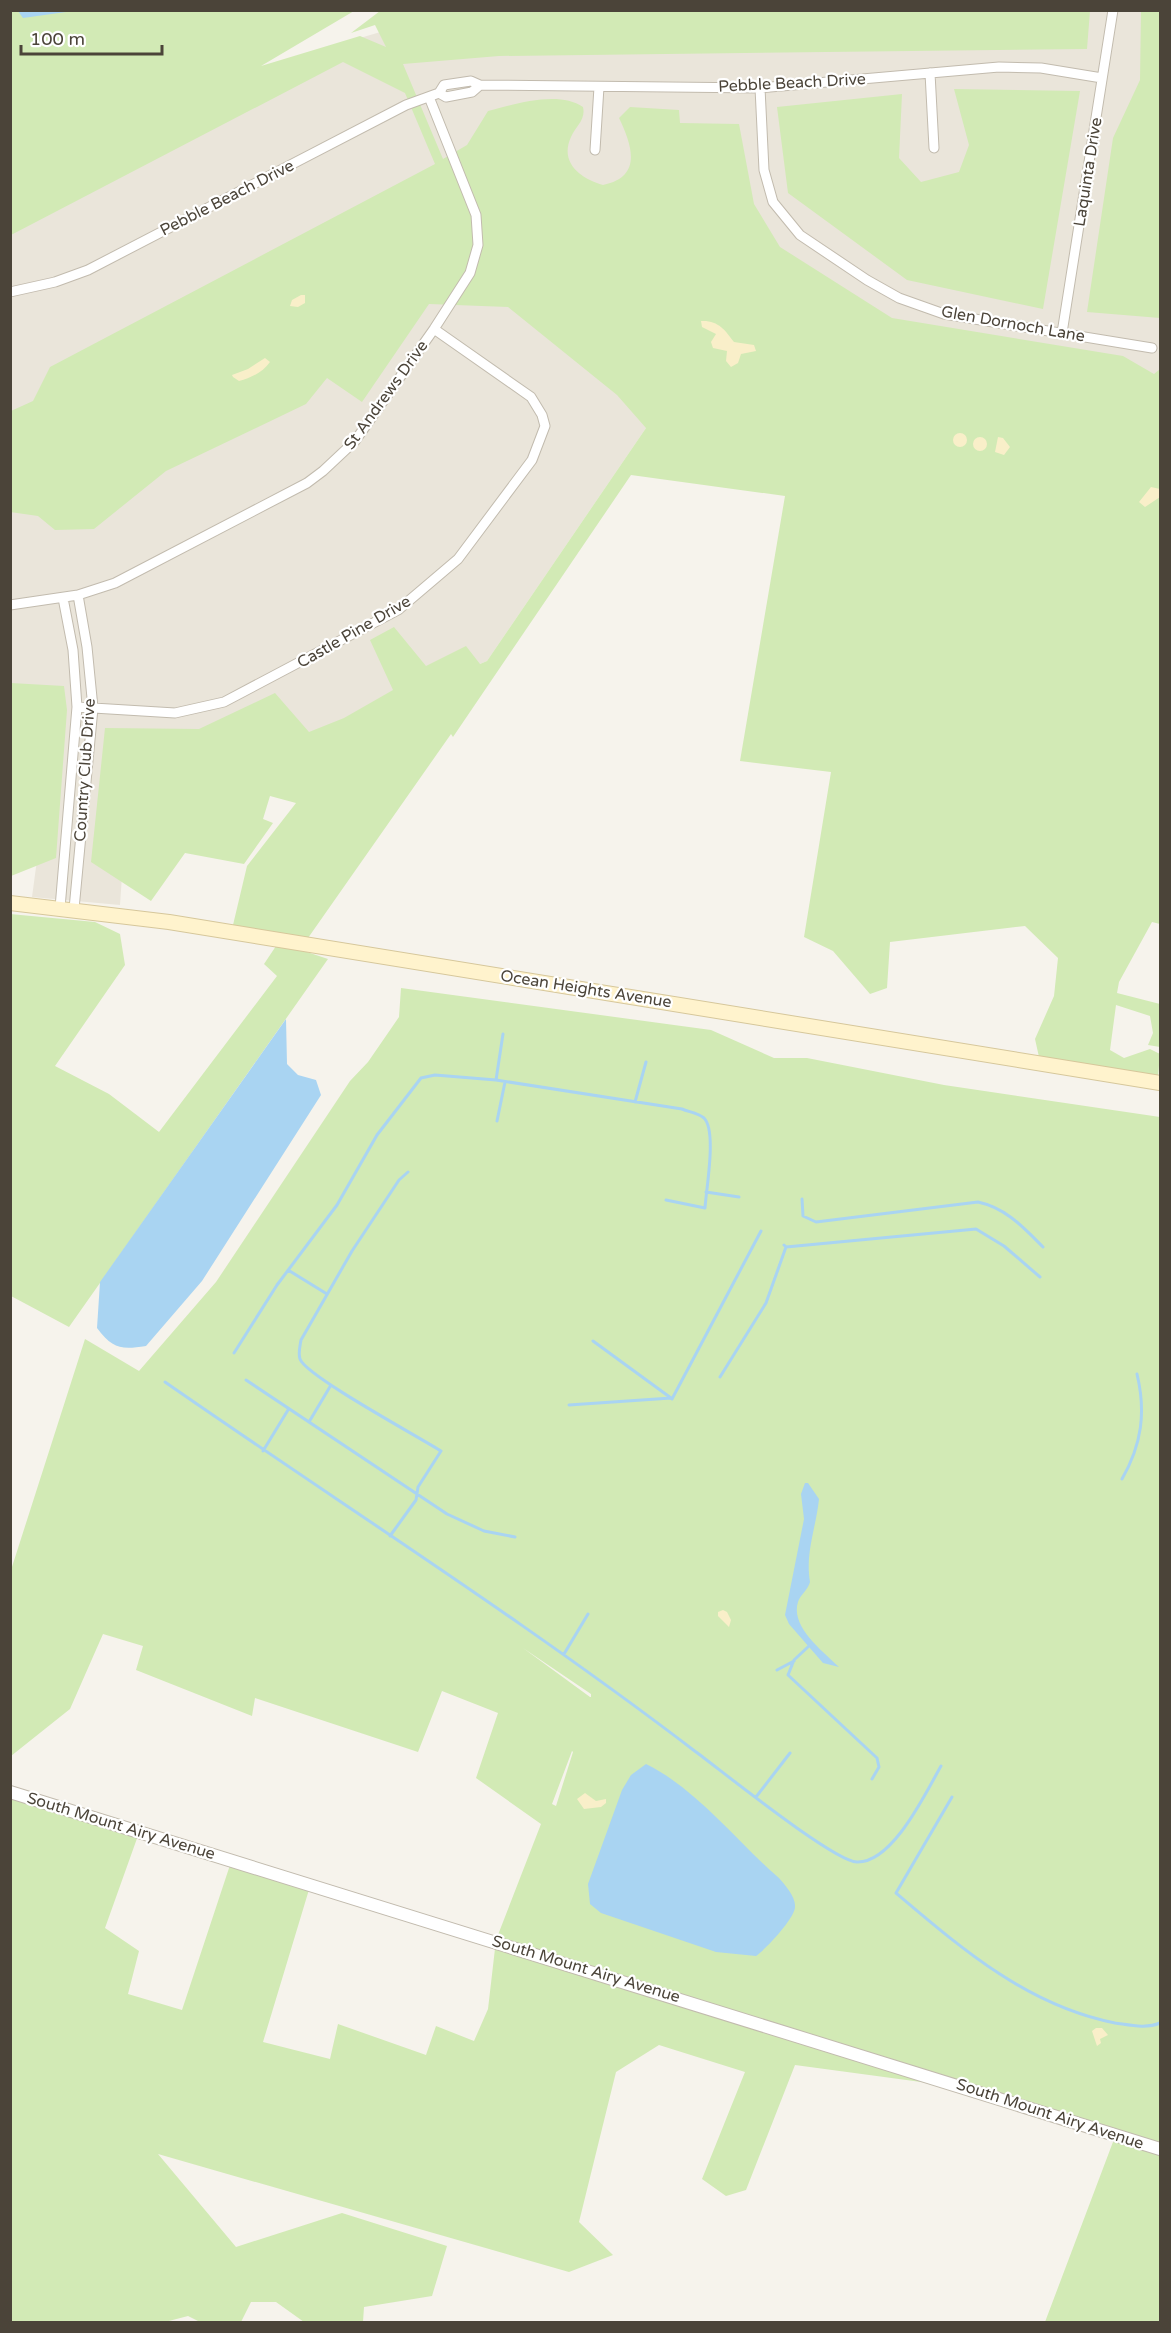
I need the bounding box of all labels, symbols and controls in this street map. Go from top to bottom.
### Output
scale bar [21,18,162,56]
text: 100 m [30,28,85,50]
street label: Pebble Beach Drive [718,69,866,97]
street label: Laquinta Drive [1069,116,1107,228]
street label: Pebble Beach Drive [157,156,297,240]
street label: Glen Dornoch Lane [940,302,1086,346]
street label: St Andrews Drive [340,336,432,454]
street label: Castle Pine Drive [294,591,414,673]
street label: Country Club Drive [70,698,100,842]
street label: Ocean Heights Avenue [499,966,673,1012]
street label: South Mount Airy Avenue [24,1788,218,1864]
street label: South Mount Airy Avenue [489,1931,683,2007]
street label: South Mount Airy Avenue [954,2074,1146,2154]

